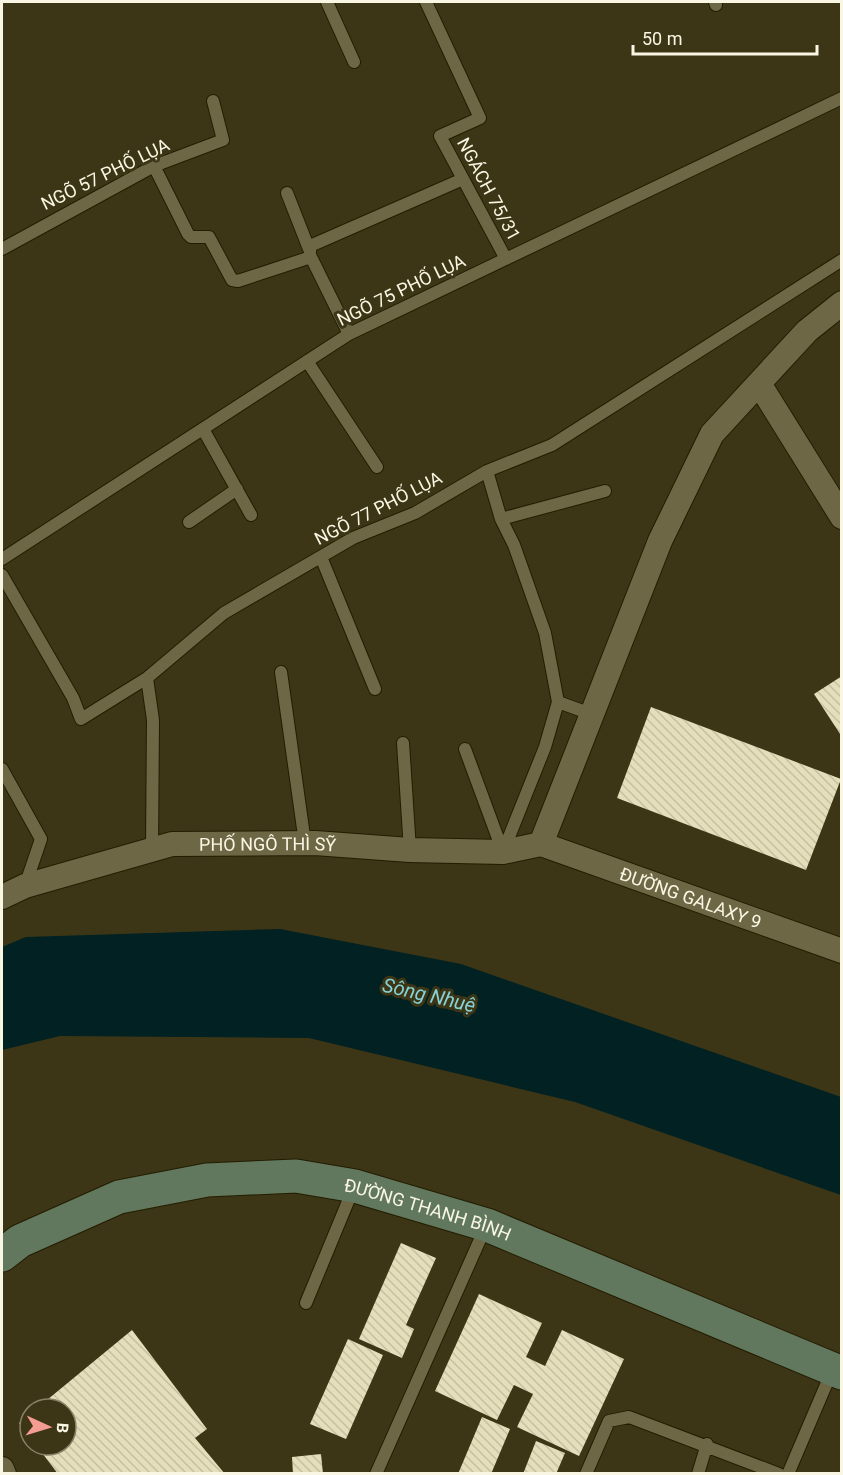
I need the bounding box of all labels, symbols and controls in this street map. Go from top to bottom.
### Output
scale bar [633,18,818,56]
text: 50 m [642,28,682,49]
street label: NGÕ 57 PHỐ LỤA [37,133,173,214]
street label: NGÁCH 75/31 [453,134,525,244]
street label: NGÕ 75 PHỐ LỤA [333,249,469,330]
street label: NGÕ 77 PHỐ LỤA [310,466,445,549]
street label: PHỐ NGÔ THÌ SỸ [199,832,337,855]
street label: ĐƯỜNG GALAXY 9 [617,862,764,932]
water label: Sông Nhuệ [380,973,478,1017]
street label: ĐƯỜNG THANH BÌNH [343,1174,515,1245]
north arrow [18,1397,78,1457]
text: B [53,1422,72,1434]

